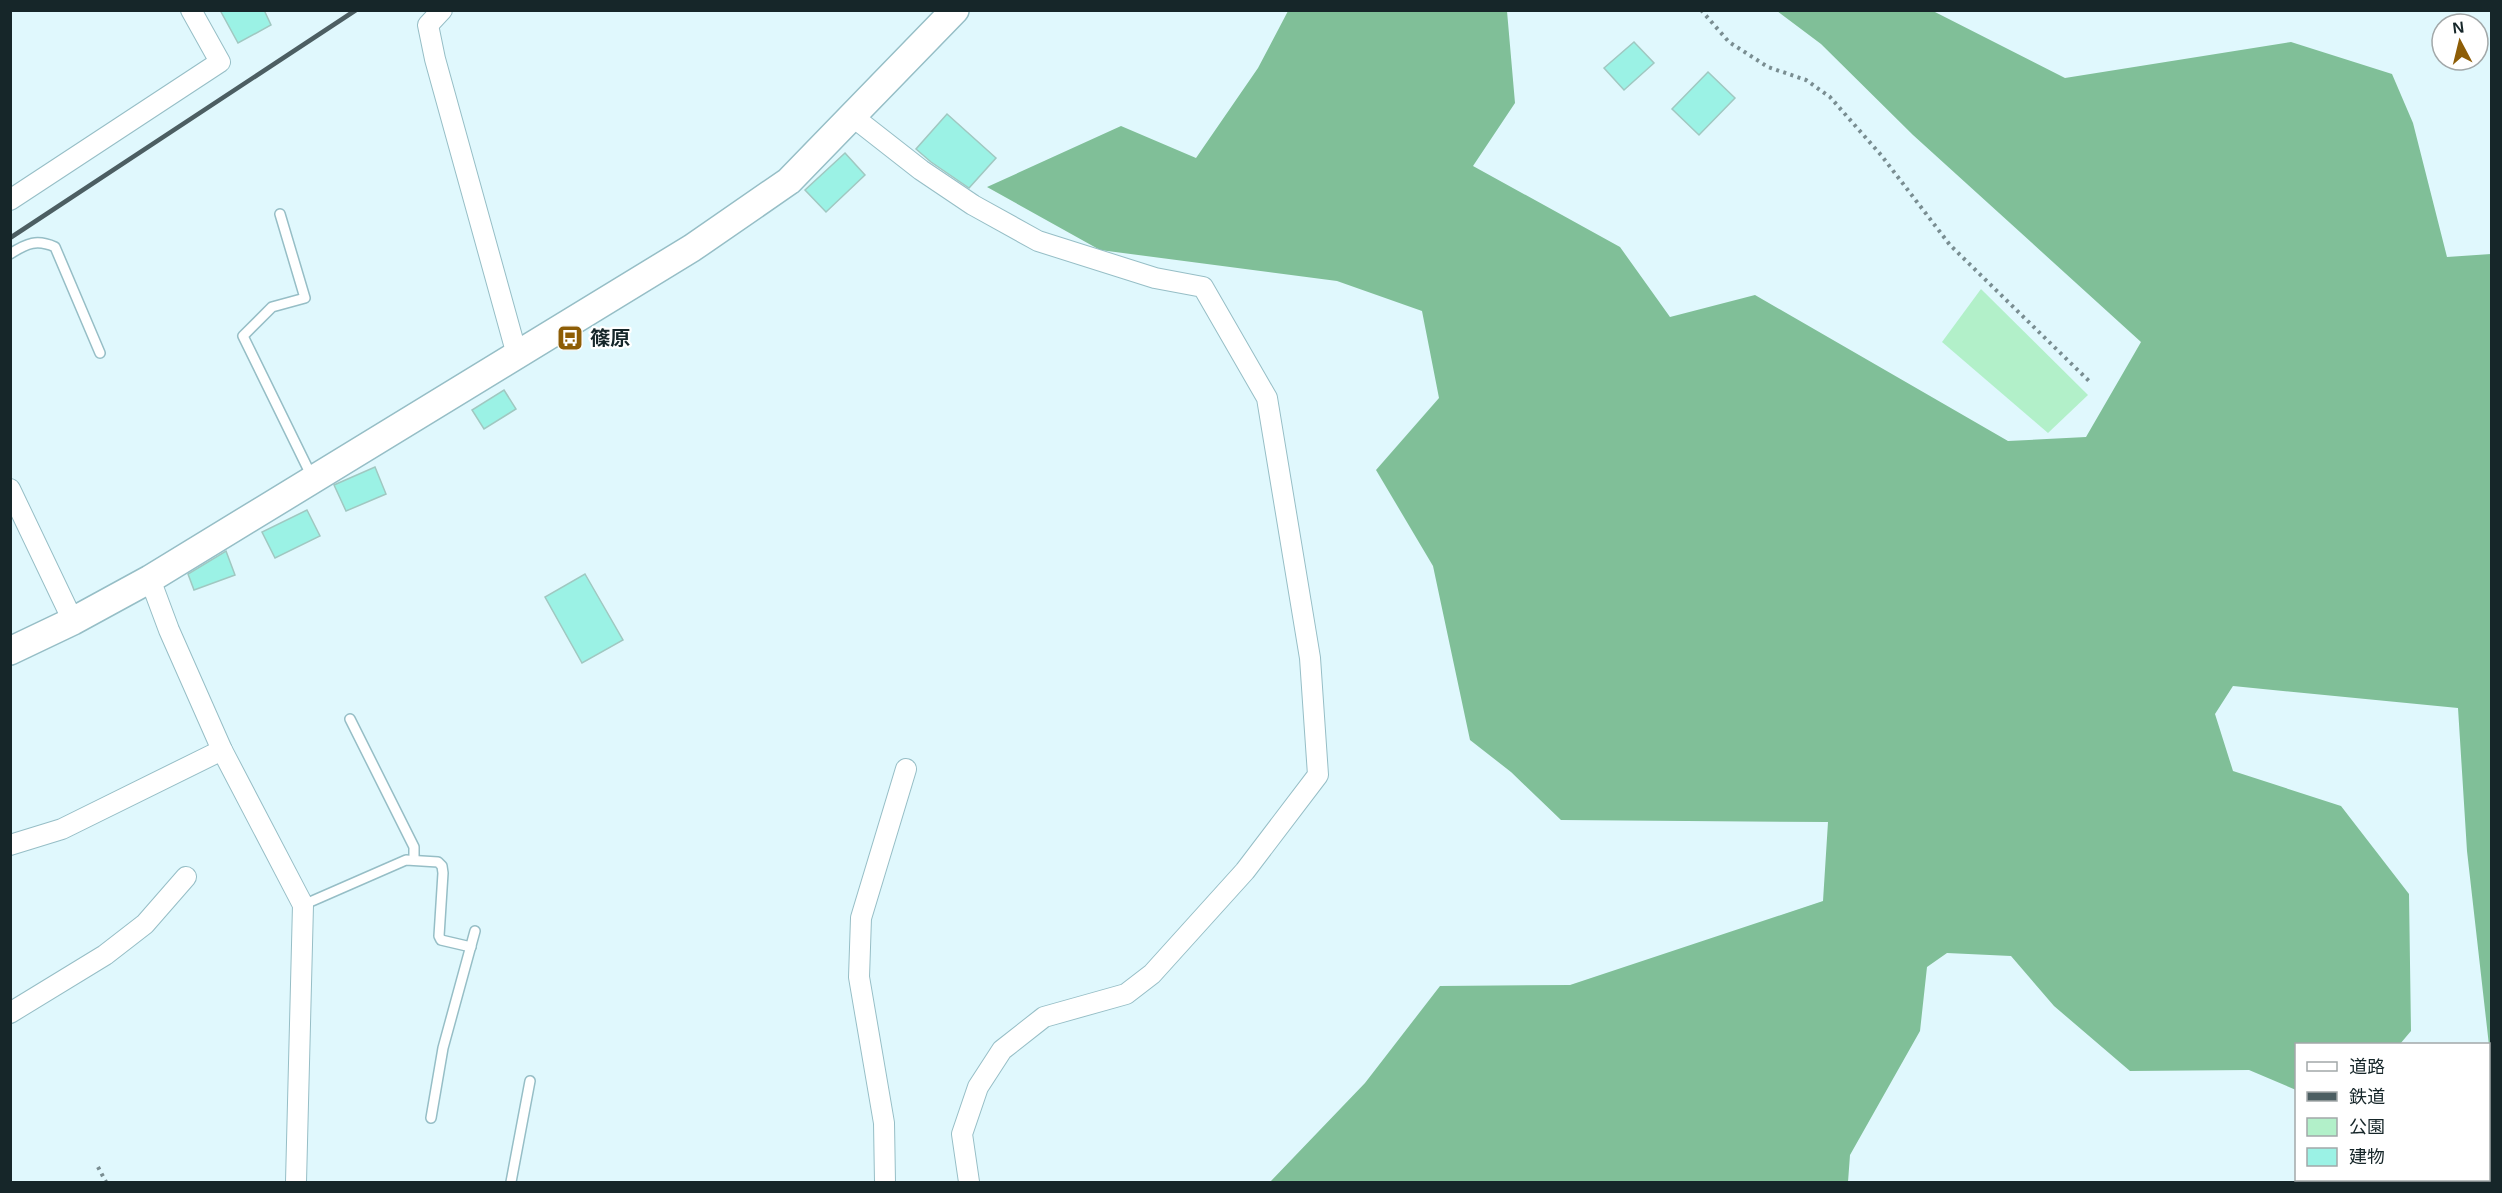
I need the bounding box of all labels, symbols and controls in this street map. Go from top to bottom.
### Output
north arrow [2430,12,2490,72]
text: N [2451,18,2465,37]
bus stop icon: 篠原 [555,323,585,353]
place label: 篠原 [590,327,630,349]
legend [2295,1043,2490,1181]
text: 道路 [2349,1057,2385,1077]
text: 鉄道 [2349,1087,2385,1107]
text: 公園 [2349,1117,2385,1137]
text: 建物 [2349,1147,2385,1167]

